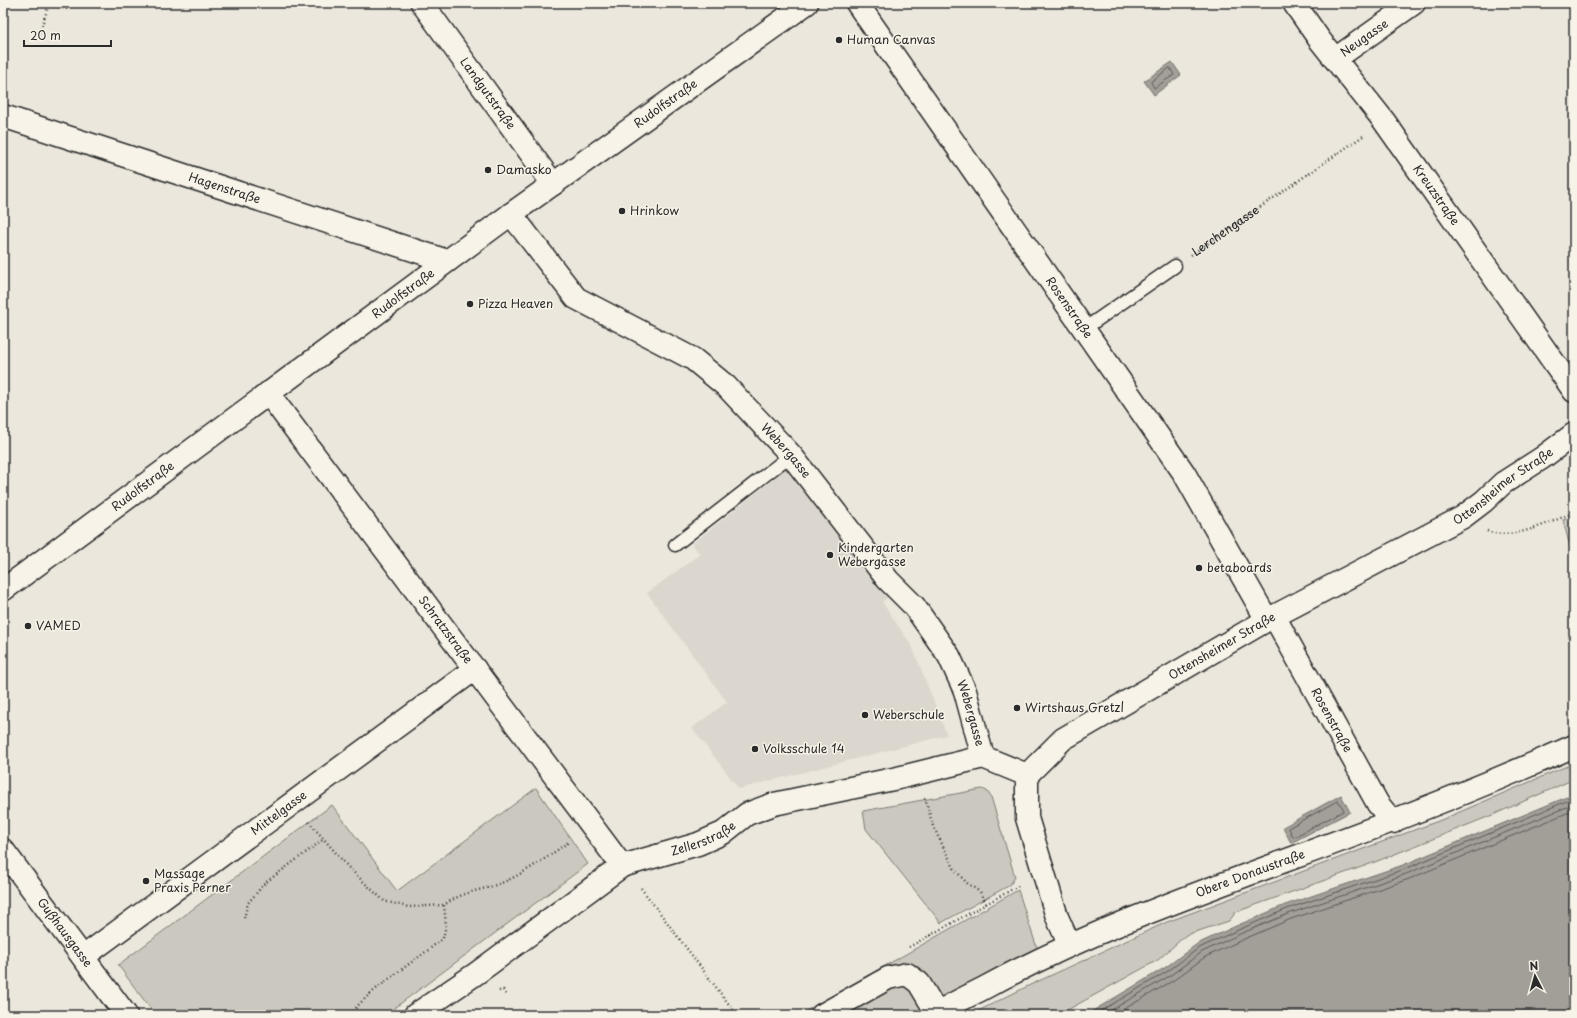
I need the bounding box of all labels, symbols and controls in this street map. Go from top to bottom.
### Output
street label: Neugasse [1336,14,1391,61]
scale bar [24,22,111,48]
text: 20 m [30,26,61,44]
place label: Human Canvas [847,30,936,48]
marker: Human Canvas [834,35,844,45]
street label: Landgutstraße [456,53,521,133]
street label: Rudolfstraße [630,74,701,132]
place label: Damasko [496,160,552,178]
street label: Kreuzstraße [1409,160,1465,229]
marker: Damasko [483,165,493,175]
street label: Hagenstraße [186,167,263,208]
place label: Hrinkow [630,201,679,219]
street label: Lerchengasse [1188,201,1262,260]
marker: Hrinkow [617,206,627,216]
street label: Rudolfstraße [368,264,438,322]
street label: Rosenstraße [1042,272,1098,341]
place label: Pizza Heaven [478,294,553,312]
marker: Pizza Heaven [465,299,475,309]
street label: Webergasse [757,419,816,482]
street label: Ottensheimer Straße [1449,443,1556,529]
street label: Rudolfstraße [107,456,177,515]
place label: Kindergarten Webergasse [838,538,914,570]
marker: Kindergarten Webergasse [825,550,835,560]
place label: betaboards [1207,558,1272,576]
marker: betaboards [1194,563,1204,573]
street label: Schratzstraße [415,592,478,667]
street label: Ottensheimer Straße [1165,607,1278,684]
place label: VAMED [36,616,81,634]
marker: VAMED [23,621,33,631]
street label: Webergasse [953,677,990,748]
street label: Rosenstraße [1307,684,1358,755]
place label: Wirtshaus Gretzl [1025,698,1124,716]
marker: Wirtshaus Gretzl [1012,703,1022,713]
place label: Weberschule [873,705,945,723]
marker: Weberschule [860,710,870,720]
place label: Volksschule 14 [763,739,845,757]
marker: Volksschule 14 [750,744,760,754]
street label: Mittelgasse [246,786,310,839]
street label: Zellerstraße [668,816,739,859]
street label: Obere Donaustraße [1193,844,1307,901]
place label: Massage Praxis Perner [154,864,231,896]
marker: Massage Praxis Perner [141,876,151,886]
street label: Gußhausgasse [33,894,97,970]
north arrow [1515,956,1555,996]
text: N [1529,957,1539,974]

